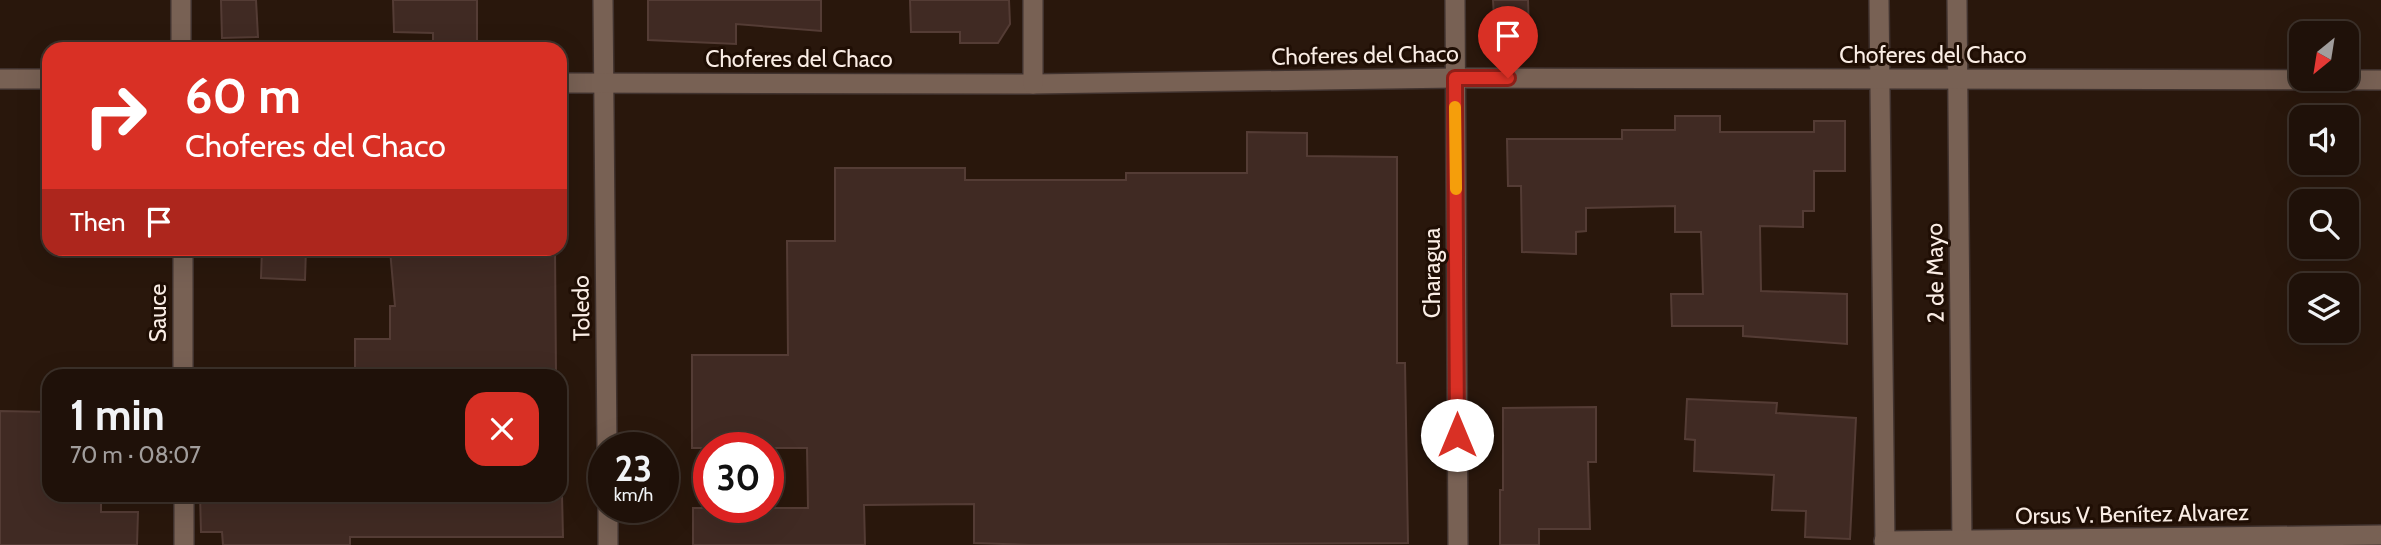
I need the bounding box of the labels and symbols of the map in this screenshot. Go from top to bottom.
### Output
pin [1478,6,1538,78]
north arrow [2289,21,2359,91]
street label: Choferes del Chaco [1271,39,1459,71]
street label: Choferes del Chaco [1839,41,2027,69]
street label: Choferes del Chaco [705,45,893,73]
street label: 2 de Mayo [1920,223,1950,323]
street label: Charagua [1418,228,1446,318]
street label: Toledo [566,275,596,341]
street label: Sauce [144,283,172,342]
position arrow [1420,398,1494,472]
speed limit sign: 30 [693,432,784,523]
street label: Orsus V. Benítez Alvarez [2015,498,2249,530]

